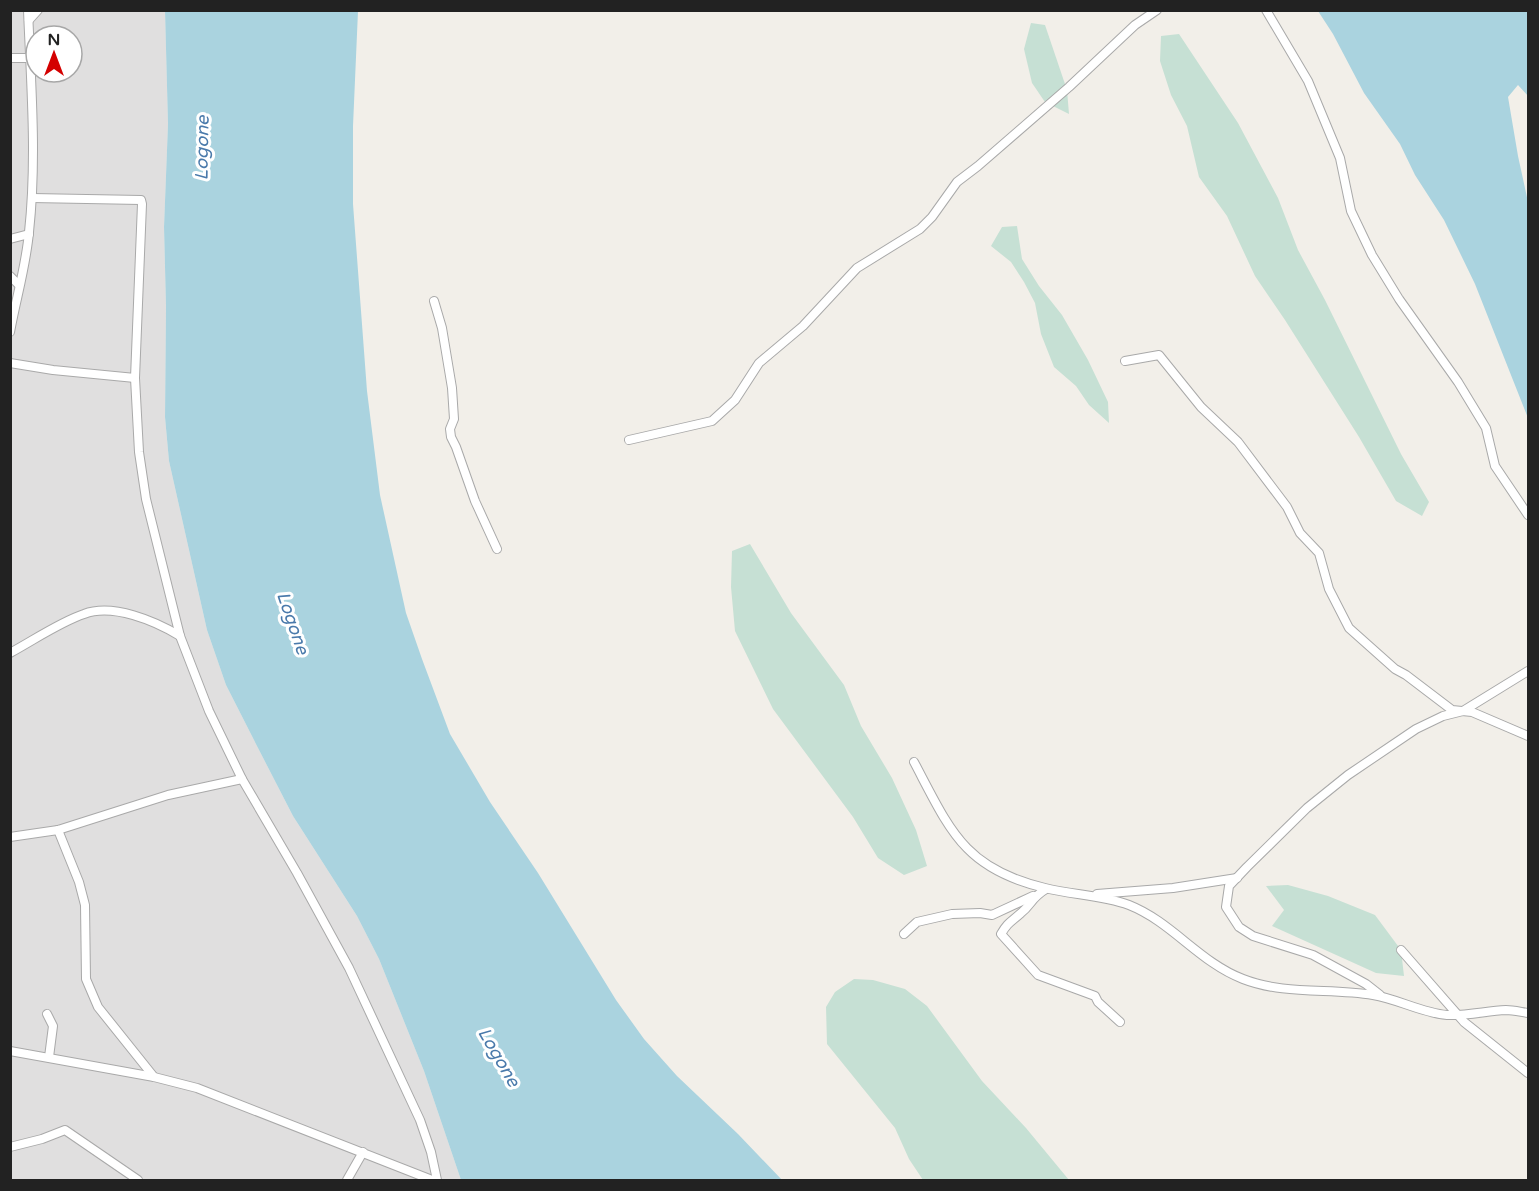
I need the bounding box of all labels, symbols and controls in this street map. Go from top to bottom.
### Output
north arrow [24,24,84,84]
text: N [48,30,60,50]
water label: Logone [190,115,214,181]
water label: Logone [272,589,314,658]
water label: Logone [473,1023,525,1091]

